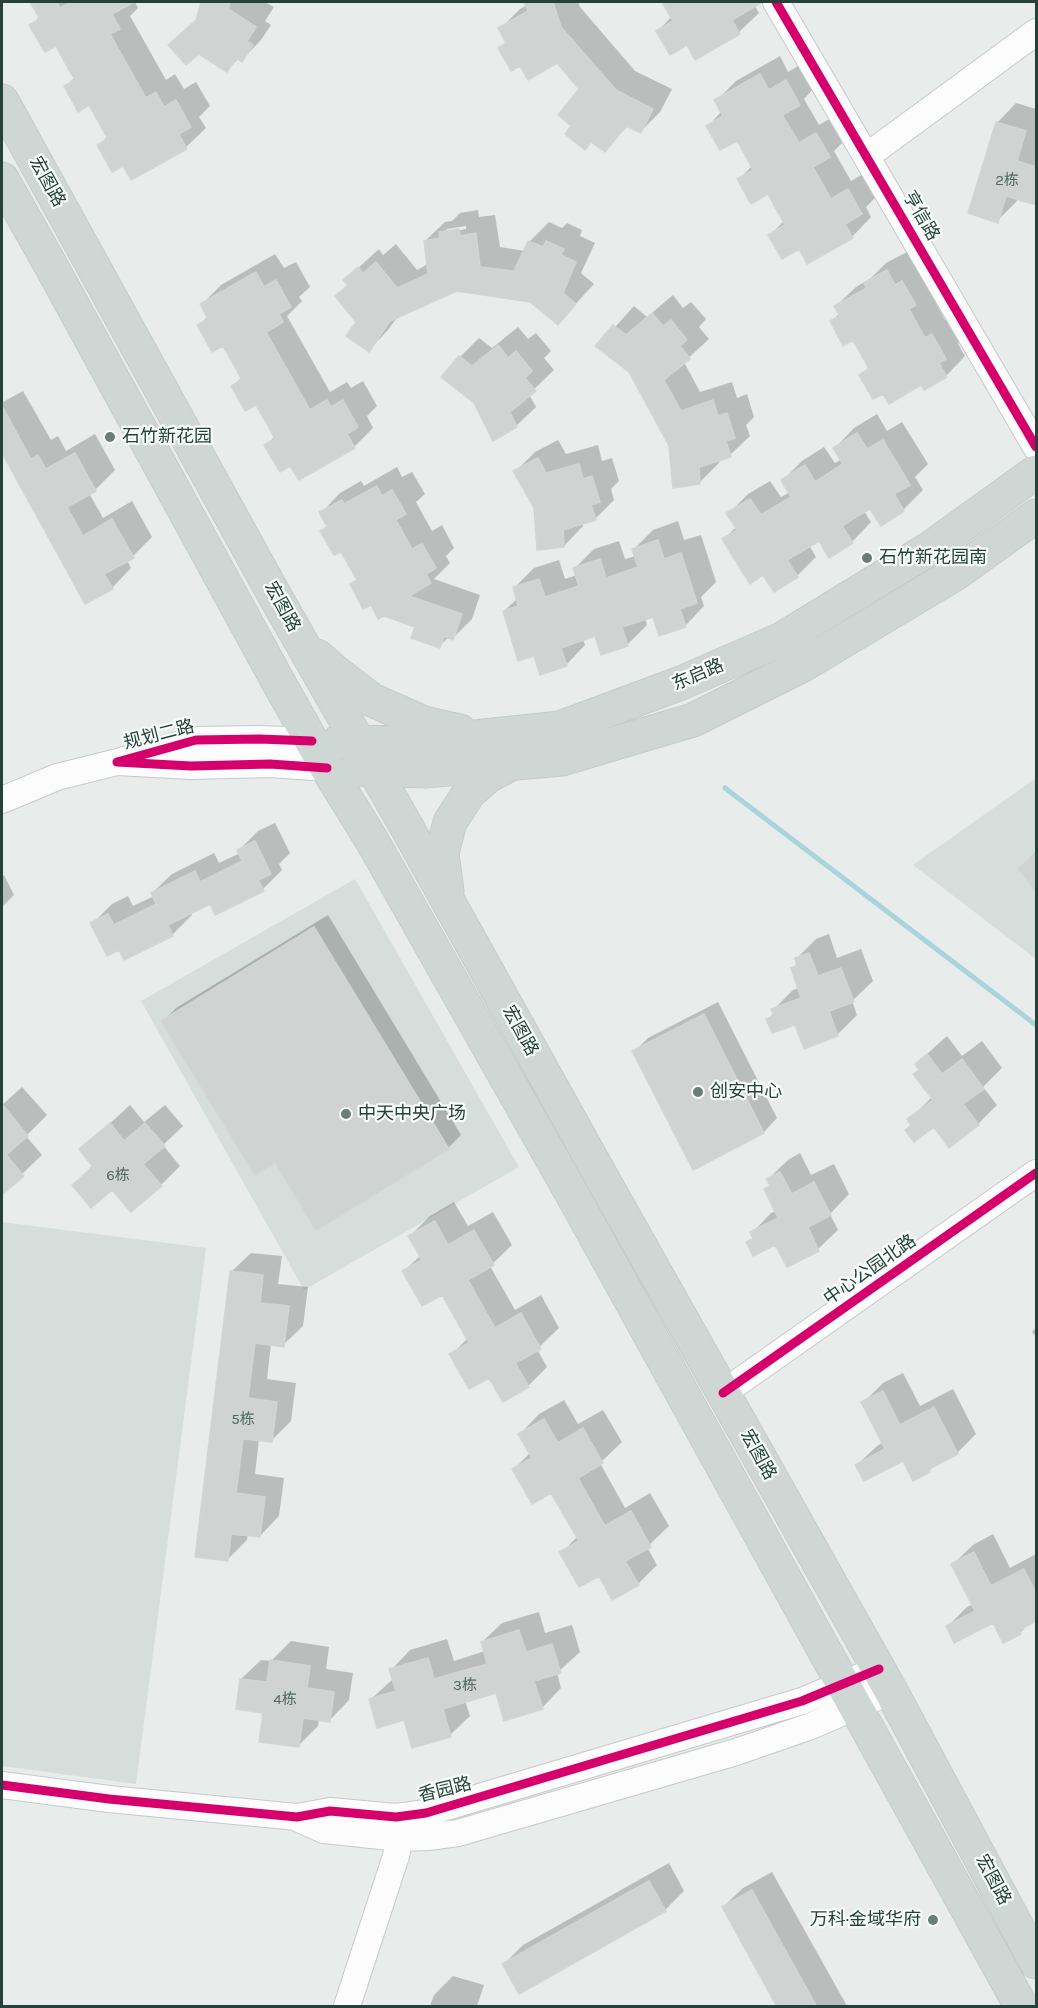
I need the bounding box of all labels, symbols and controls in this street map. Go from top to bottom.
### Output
street label: 宏图路 [24,153,70,211]
house number: 2栋 [995,172,1019,190]
street label: 亨信路 [898,187,944,245]
place label: 石竹新花园 [122,426,212,448]
marker: 石竹新花园 [103,430,117,444]
place label: 石竹新花园南 [879,547,987,569]
marker: 石竹新花园南 [860,551,874,565]
street label: 宏图路 [259,578,305,636]
street label: 东启路 [669,655,727,695]
street label: 规划二路 [121,716,197,754]
street label: 宏图路 [497,1002,543,1060]
place label: 创安中心 [710,1081,782,1103]
marker: 创安中心 [691,1085,705,1099]
place label: 中天中央广场 [358,1103,466,1125]
marker: 中天中央广场 [339,1107,353,1121]
house number: 6栋 [106,1167,130,1185]
street label: 中心公园北路 [820,1230,920,1310]
house number: 5栋 [231,1411,255,1429]
street label: 宏图路 [735,1426,781,1484]
house number: 3栋 [453,1677,477,1695]
house number: 4栋 [273,1691,297,1709]
street label: 香园路 [416,1773,474,1807]
street label: 宏图路 [971,1851,1015,1909]
place label: 万科·金域华府 [810,1909,921,1931]
marker: 万科·金域华府 [926,1913,940,1927]

